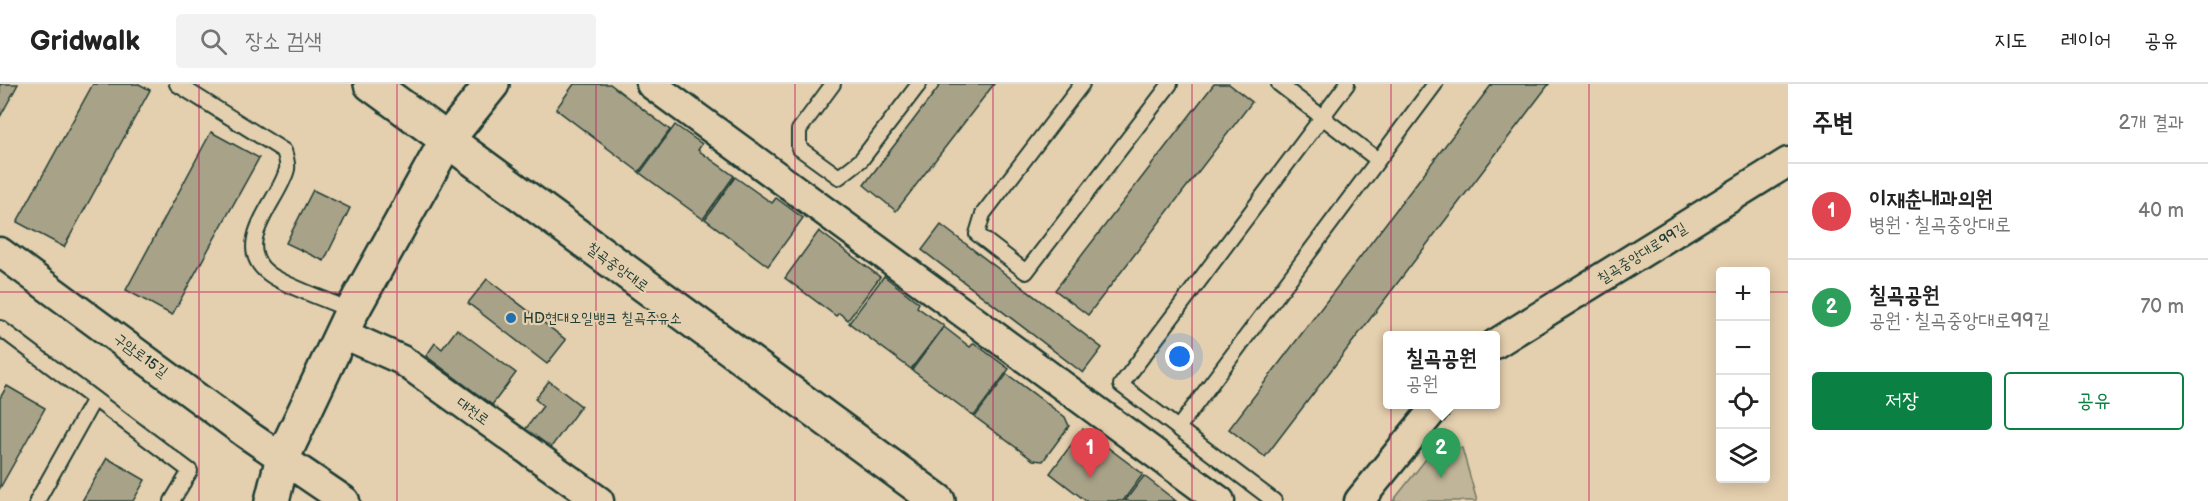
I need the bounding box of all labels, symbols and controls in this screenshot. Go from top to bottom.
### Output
search box [176,14,596,68]
text: Gridwalk [30,25,140,58]
icon: search [197,25,230,58]
text: 장소 검색 [245,28,322,55]
text: 지도 [1994,28,2028,53]
text: 레이어 [2061,28,2111,53]
text: 공유 [2144,28,2178,53]
text: 주변 [1812,108,1854,139]
text: 2개 결과 [2119,111,2184,135]
text: 이재춘내과의원 [1869,186,1993,213]
text: 1 [1827,199,1836,223]
text: 40 m [2138,199,2184,223]
text: 병원 · 칠곡중앙대로 [1869,213,2011,237]
street label: 칠곡중앙대로99길 [1594,218,1690,288]
street label: 칠곡중앙대로 [583,238,653,296]
map controls [1716,267,1770,483]
button: + [1716,267,1770,321]
text: 칠곡공원 [1869,282,1940,309]
text: 2 [1826,295,1837,319]
text: 70 m [2140,295,2184,319]
place label: HD현대오일뱅크 칠곡주유소 [523,309,682,328]
text: 공원 · 칠곡중앙대로99길 [1869,309,2050,333]
marker: HD현대오일뱅크 칠곡주유소 [504,311,518,325]
button: − [1716,321,1770,375]
street label: 구암로15길 [110,329,171,382]
popup [1383,331,1500,409]
your location [1165,342,1194,371]
text: 칠곡공원 [1406,345,1477,372]
text: 공원 [1406,372,1438,396]
button: 저장 [1812,372,1992,430]
button: 공유 [2004,372,2184,430]
button: locate [1716,375,1770,429]
street label: 대천로 [452,393,493,430]
pin: 1 [1070,428,1110,478]
pin: 2 [1422,428,1460,478]
button: layers [1716,429,1770,483]

